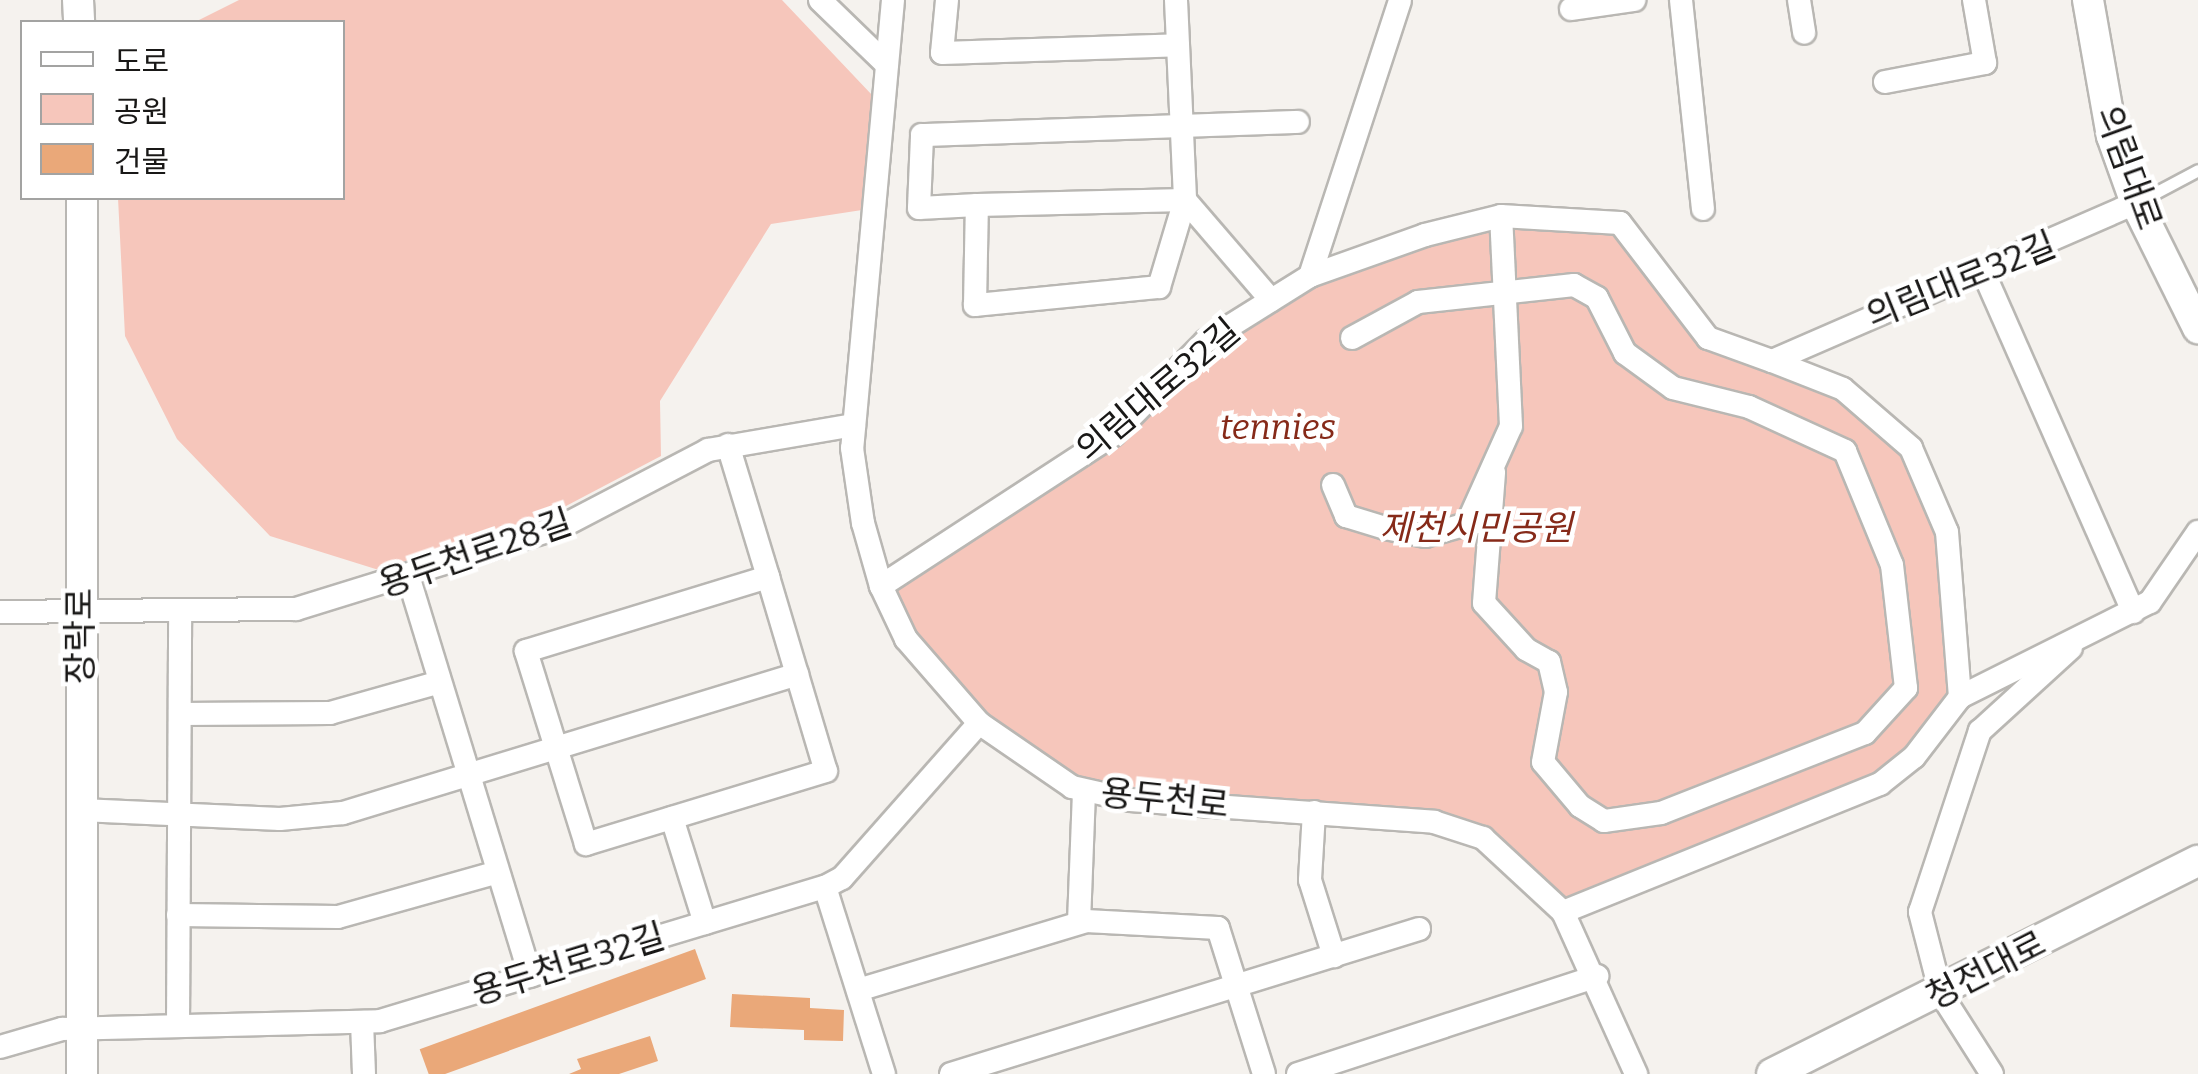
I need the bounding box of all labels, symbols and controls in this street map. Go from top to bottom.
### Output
legend [20,20,345,200]
text: 도로 [114,44,169,80]
text: 공원 [114,94,169,130]
street label: 의림대로 [2087,100,2171,236]
text: 건물 [114,144,169,180]
street label: 의림대로32길 [1860,223,2062,337]
street label: 의림대로32길 [1068,310,1248,470]
park label: tennies [1220,406,1336,448]
street label: 용두천로28길 [373,500,577,606]
park label: 제천시민공원 [1379,507,1573,549]
street label: 장락로 [59,588,101,684]
street label: 용두천로 [1099,771,1231,827]
street label: 용두천로32길 [466,915,670,1013]
street label: 청전대로 [1919,922,2053,1018]

